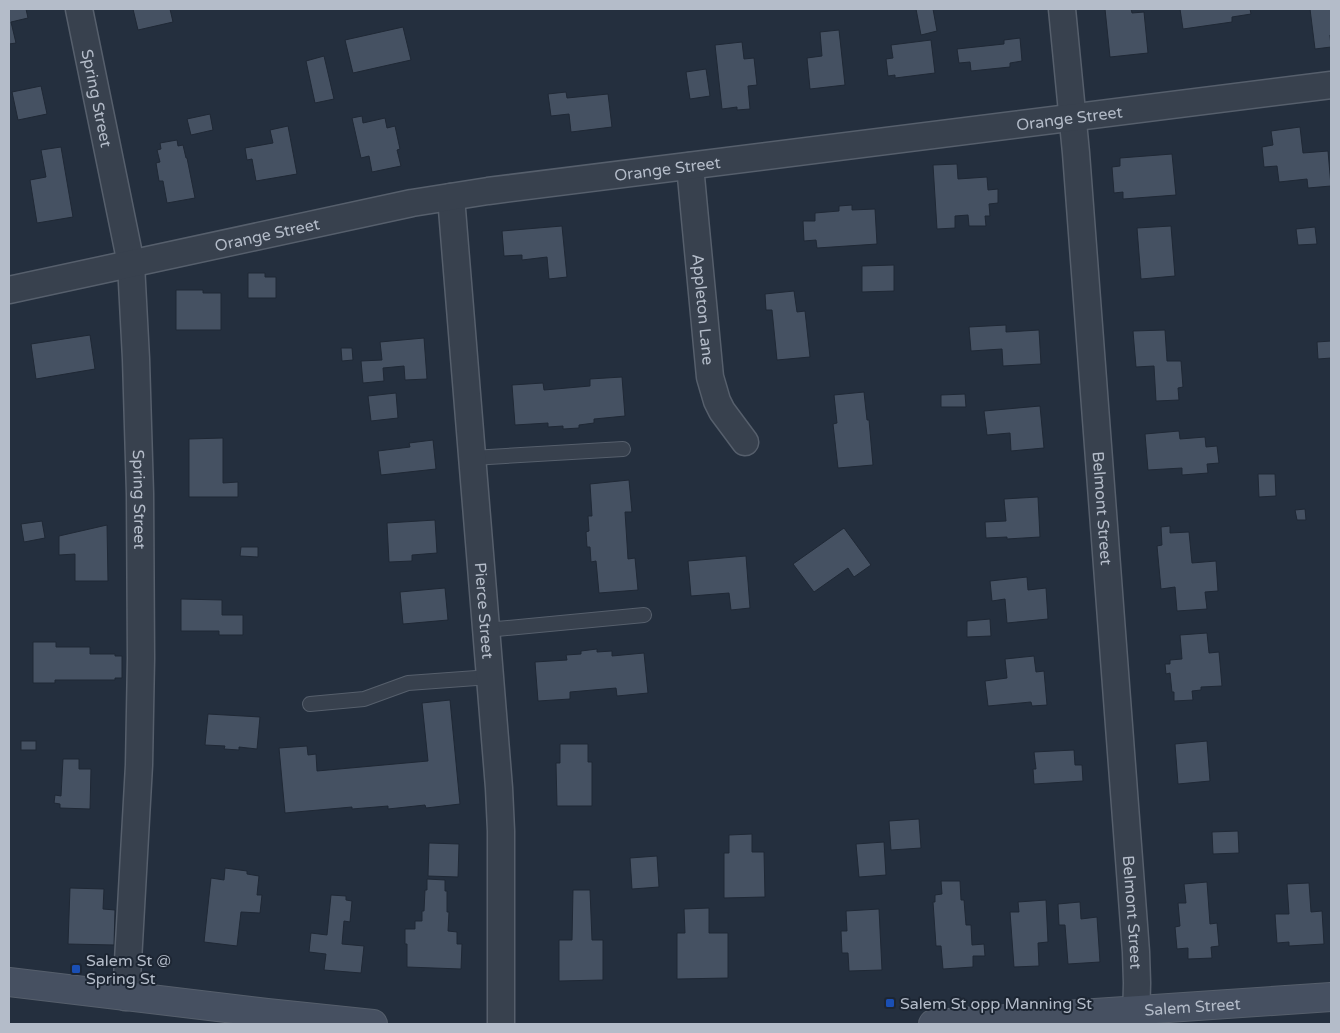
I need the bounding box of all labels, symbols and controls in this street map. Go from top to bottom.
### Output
street label: Spring Street [76,47,116,149]
street label: Orange Street [1015,102,1124,136]
street label: Orange Street [613,153,722,186]
street label: Orange Street [213,214,322,256]
street label: Appleton Lane [687,253,718,366]
street label: Spring Street [128,449,149,550]
street label: Belmont Street [1087,451,1116,566]
street label: Pierce Street [470,562,497,660]
street label: Belmont Street [1118,855,1146,969]
place label: Salem St @ Spring St [86,951,171,989]
marker: Salem St @ Spring St [70,963,82,975]
place label: Salem St opp Manning St [900,994,1092,1014]
street label: Salem Street [1144,994,1241,1021]
marker: Salem St opp Manning St [884,997,896,1009]

